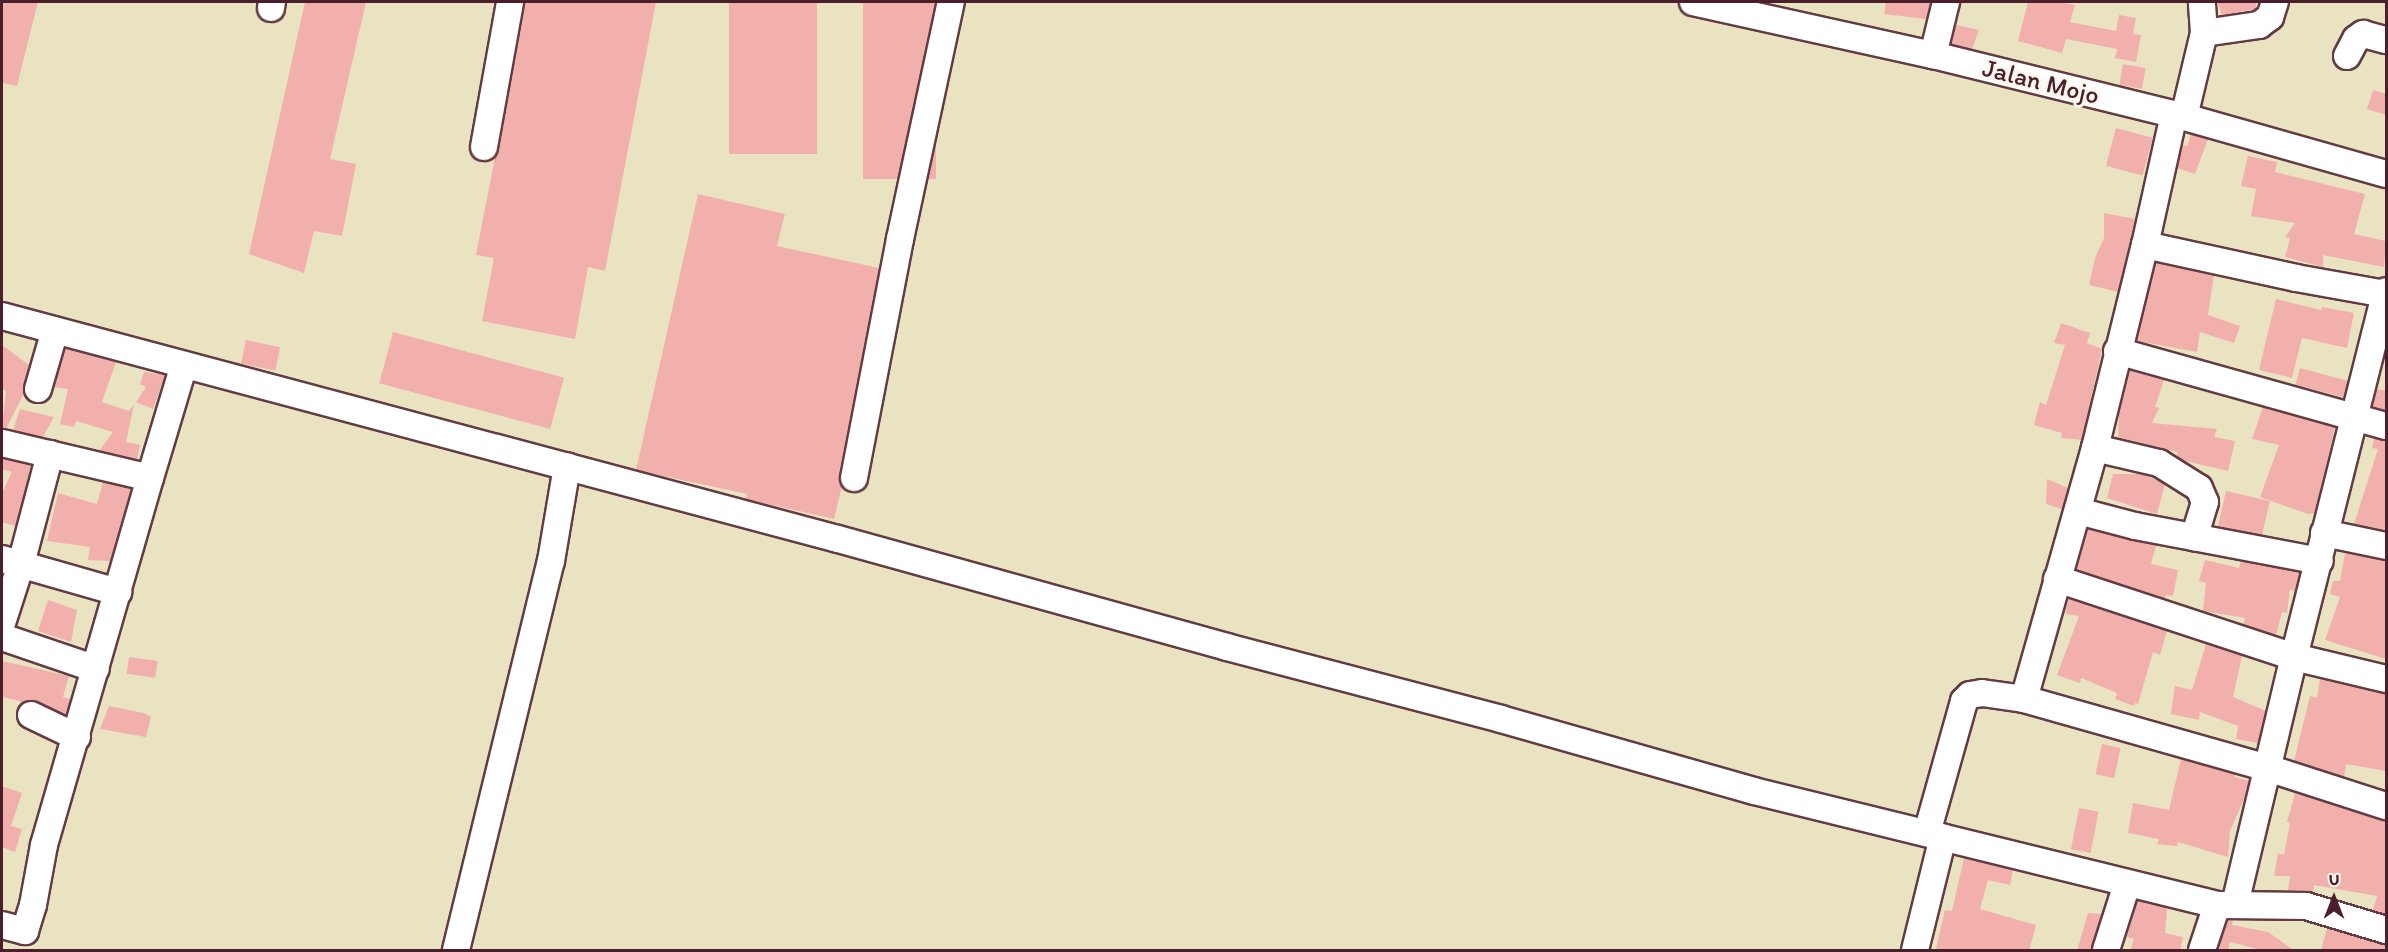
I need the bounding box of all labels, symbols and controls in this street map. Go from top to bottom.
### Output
street label: Jalan Mojo [1980,52,2102,112]
north arrow [2304,868,2364,928]
text: U [2329,870,2339,889]

